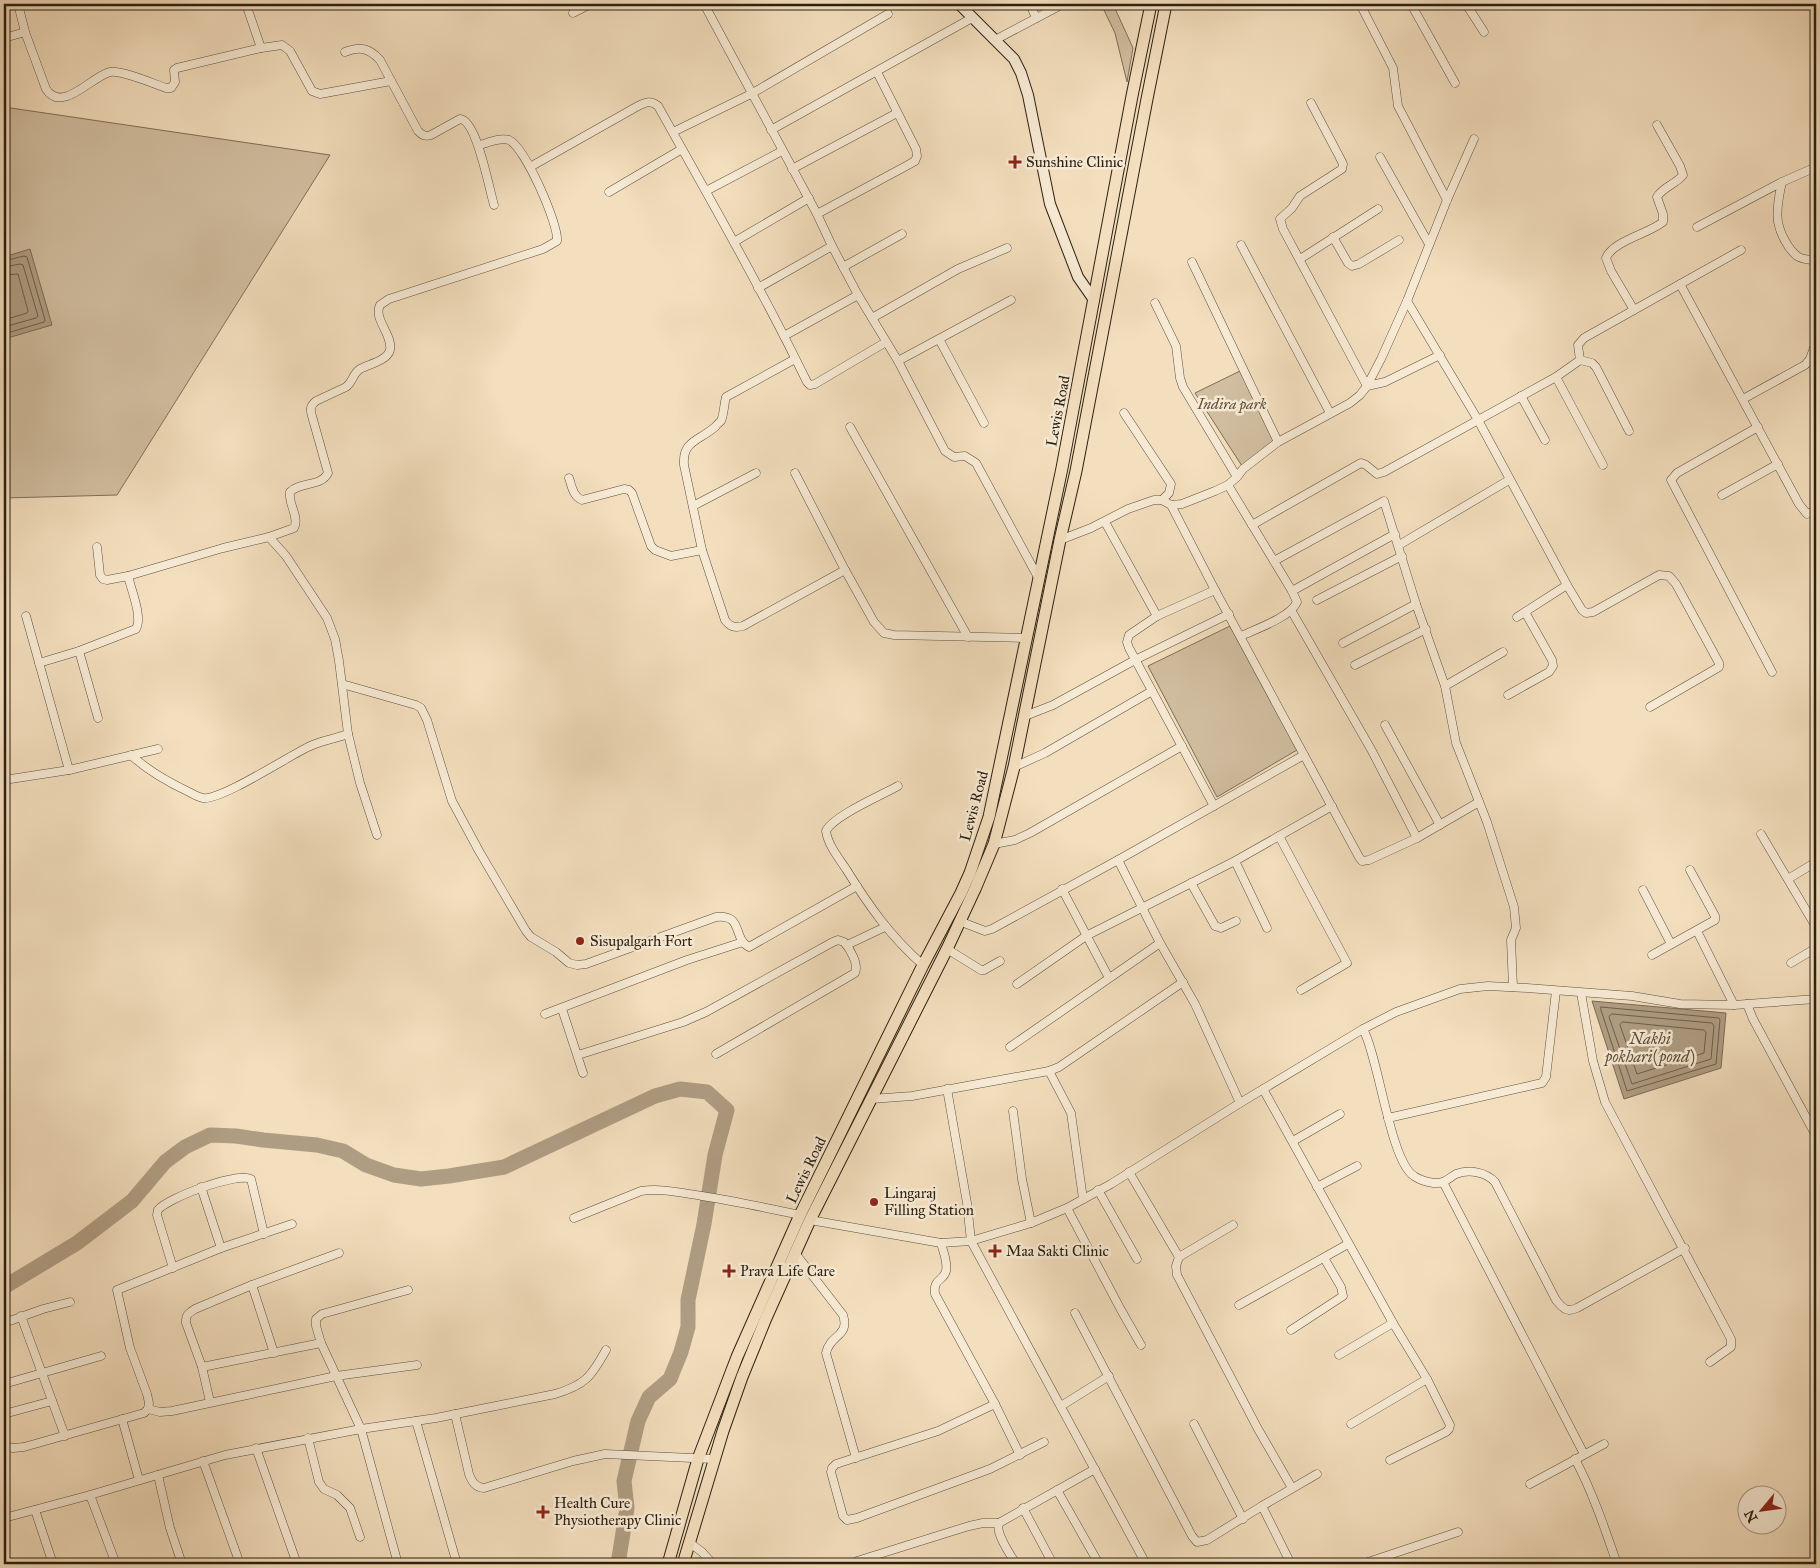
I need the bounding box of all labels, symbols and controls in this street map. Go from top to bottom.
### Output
place label: Sunshine Clinic [1026,153,1123,171]
marker: Sunshine Clinic [1008,155,1022,169]
street label: Lewis Road [1042,374,1074,448]
park label: Indira park [1197,395,1267,414]
street label: Lewis Road [956,768,992,843]
place label: Sisupalgarh Fort [590,932,693,950]
marker: Sisupalgarh Fort [574,935,586,947]
water label: Nakhi pokhari(pond) [1603,1029,1695,1067]
street label: Lewis Road [782,1133,830,1206]
place label: Lingaraj Filling Station [884,1184,974,1219]
marker: Lingaraj Filling Station [868,1196,880,1208]
place label: Maa Sakti Clinic [1006,1242,1109,1260]
marker: Maa Sakti Clinic [988,1244,1002,1258]
place label: Prava Life Care [740,1262,835,1280]
marker: Prava Life Care [722,1264,736,1278]
north arrow [1738,1486,1788,1536]
place label: Health Cure Physiotherapy Clinic [554,1494,681,1529]
marker: Health Cure Physiotherapy Clinic [536,1505,550,1519]
text: N [1741,1507,1761,1525]

